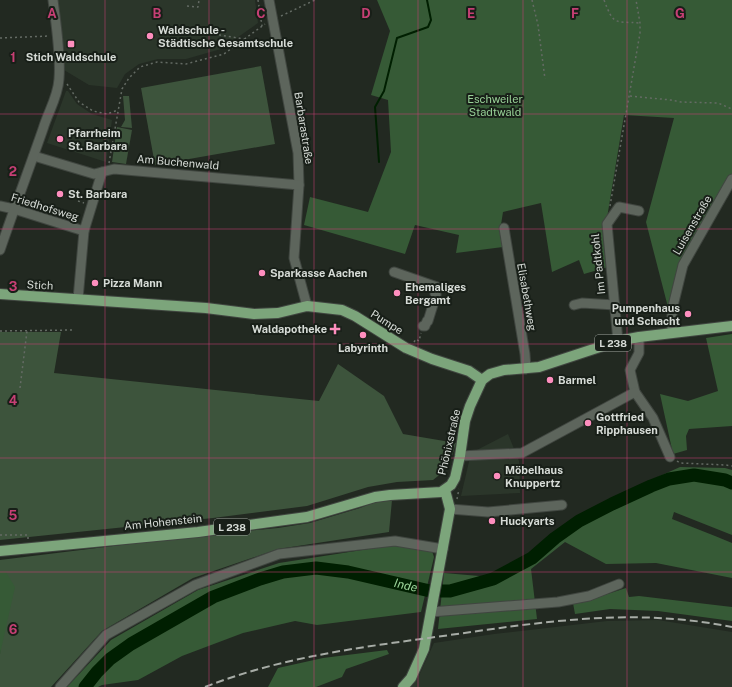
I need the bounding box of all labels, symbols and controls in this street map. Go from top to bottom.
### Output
text: A [47,6,57,21]
text: B [153,6,162,21]
text: C [256,6,266,21]
text: D [361,6,371,21]
text: E [467,6,475,21]
text: F [571,6,579,21]
text: G [675,6,685,21]
place label: Waldschule - Städtische Gesamtschule [158,24,293,49]
marker: Waldschule - Städtische Gesamtschule [145,31,155,41]
marker: Stich Waldschule [66,39,76,49]
text: 1 [10,50,16,65]
place label: Stich Waldschule [26,51,116,63]
street label: Barbarastraße [292,91,316,165]
park label: Eschweiler Stadtwald [467,93,523,118]
place label: Pfarrheim St. Barbara [68,127,127,152]
marker: Pfarrheim St. Barbara [55,134,65,144]
street label: Am Buchenwald [136,152,220,172]
text: 2 [9,164,17,179]
place label: St. Barbara [68,188,127,200]
marker: St. Barbara [55,189,65,199]
street label: Friedhofsweg [10,191,80,223]
street label: Luisenstraße [670,193,714,257]
street label: Im Padtkohl [589,233,607,295]
street label: Elisabethweg [515,262,539,332]
place label: Sparkasse Aachen [270,267,367,279]
marker: Sparkasse Aachen [257,268,267,278]
place label: Pizza Mann [103,277,162,289]
street label: Stich [27,278,53,292]
marker: Pizza Mann [90,278,100,288]
text: 3 [9,279,18,294]
place label: Ehemaliges Bergamt [405,281,466,306]
marker: Ehemaliges Bergamt [392,288,402,298]
place label: Pumpenhaus und Schacht [612,302,680,327]
street label: Pumpe [369,307,405,337]
marker: Pumpenhaus und Schacht [683,309,693,319]
place label: Waldapotheke [252,323,327,335]
marker: Waldapotheke [330,324,340,334]
marker: Labyrinth [358,330,368,340]
road number: L 238 [595,335,631,351]
place label: Labyrinth [338,342,388,354]
place label: Barmel [558,374,596,386]
marker: Barmel [545,375,555,385]
text: 4 [9,393,18,408]
street label: Phönixstraße [436,408,462,476]
place label: Gottfried Ripphausen [596,411,658,436]
marker: Gottfried Ripphausen [583,418,593,428]
place label: Möbelhaus Knuppertz [505,464,563,489]
marker: Möbelhaus Knuppertz [492,471,502,481]
text: 5 [9,508,18,523]
street label: Am Hohenstein [123,512,203,532]
place label: Huckyarts [500,515,555,527]
marker: Huckyarts [487,516,497,526]
road number: L 238 [214,519,250,535]
water label: Inde [393,576,419,595]
text: 6 [9,622,18,637]

